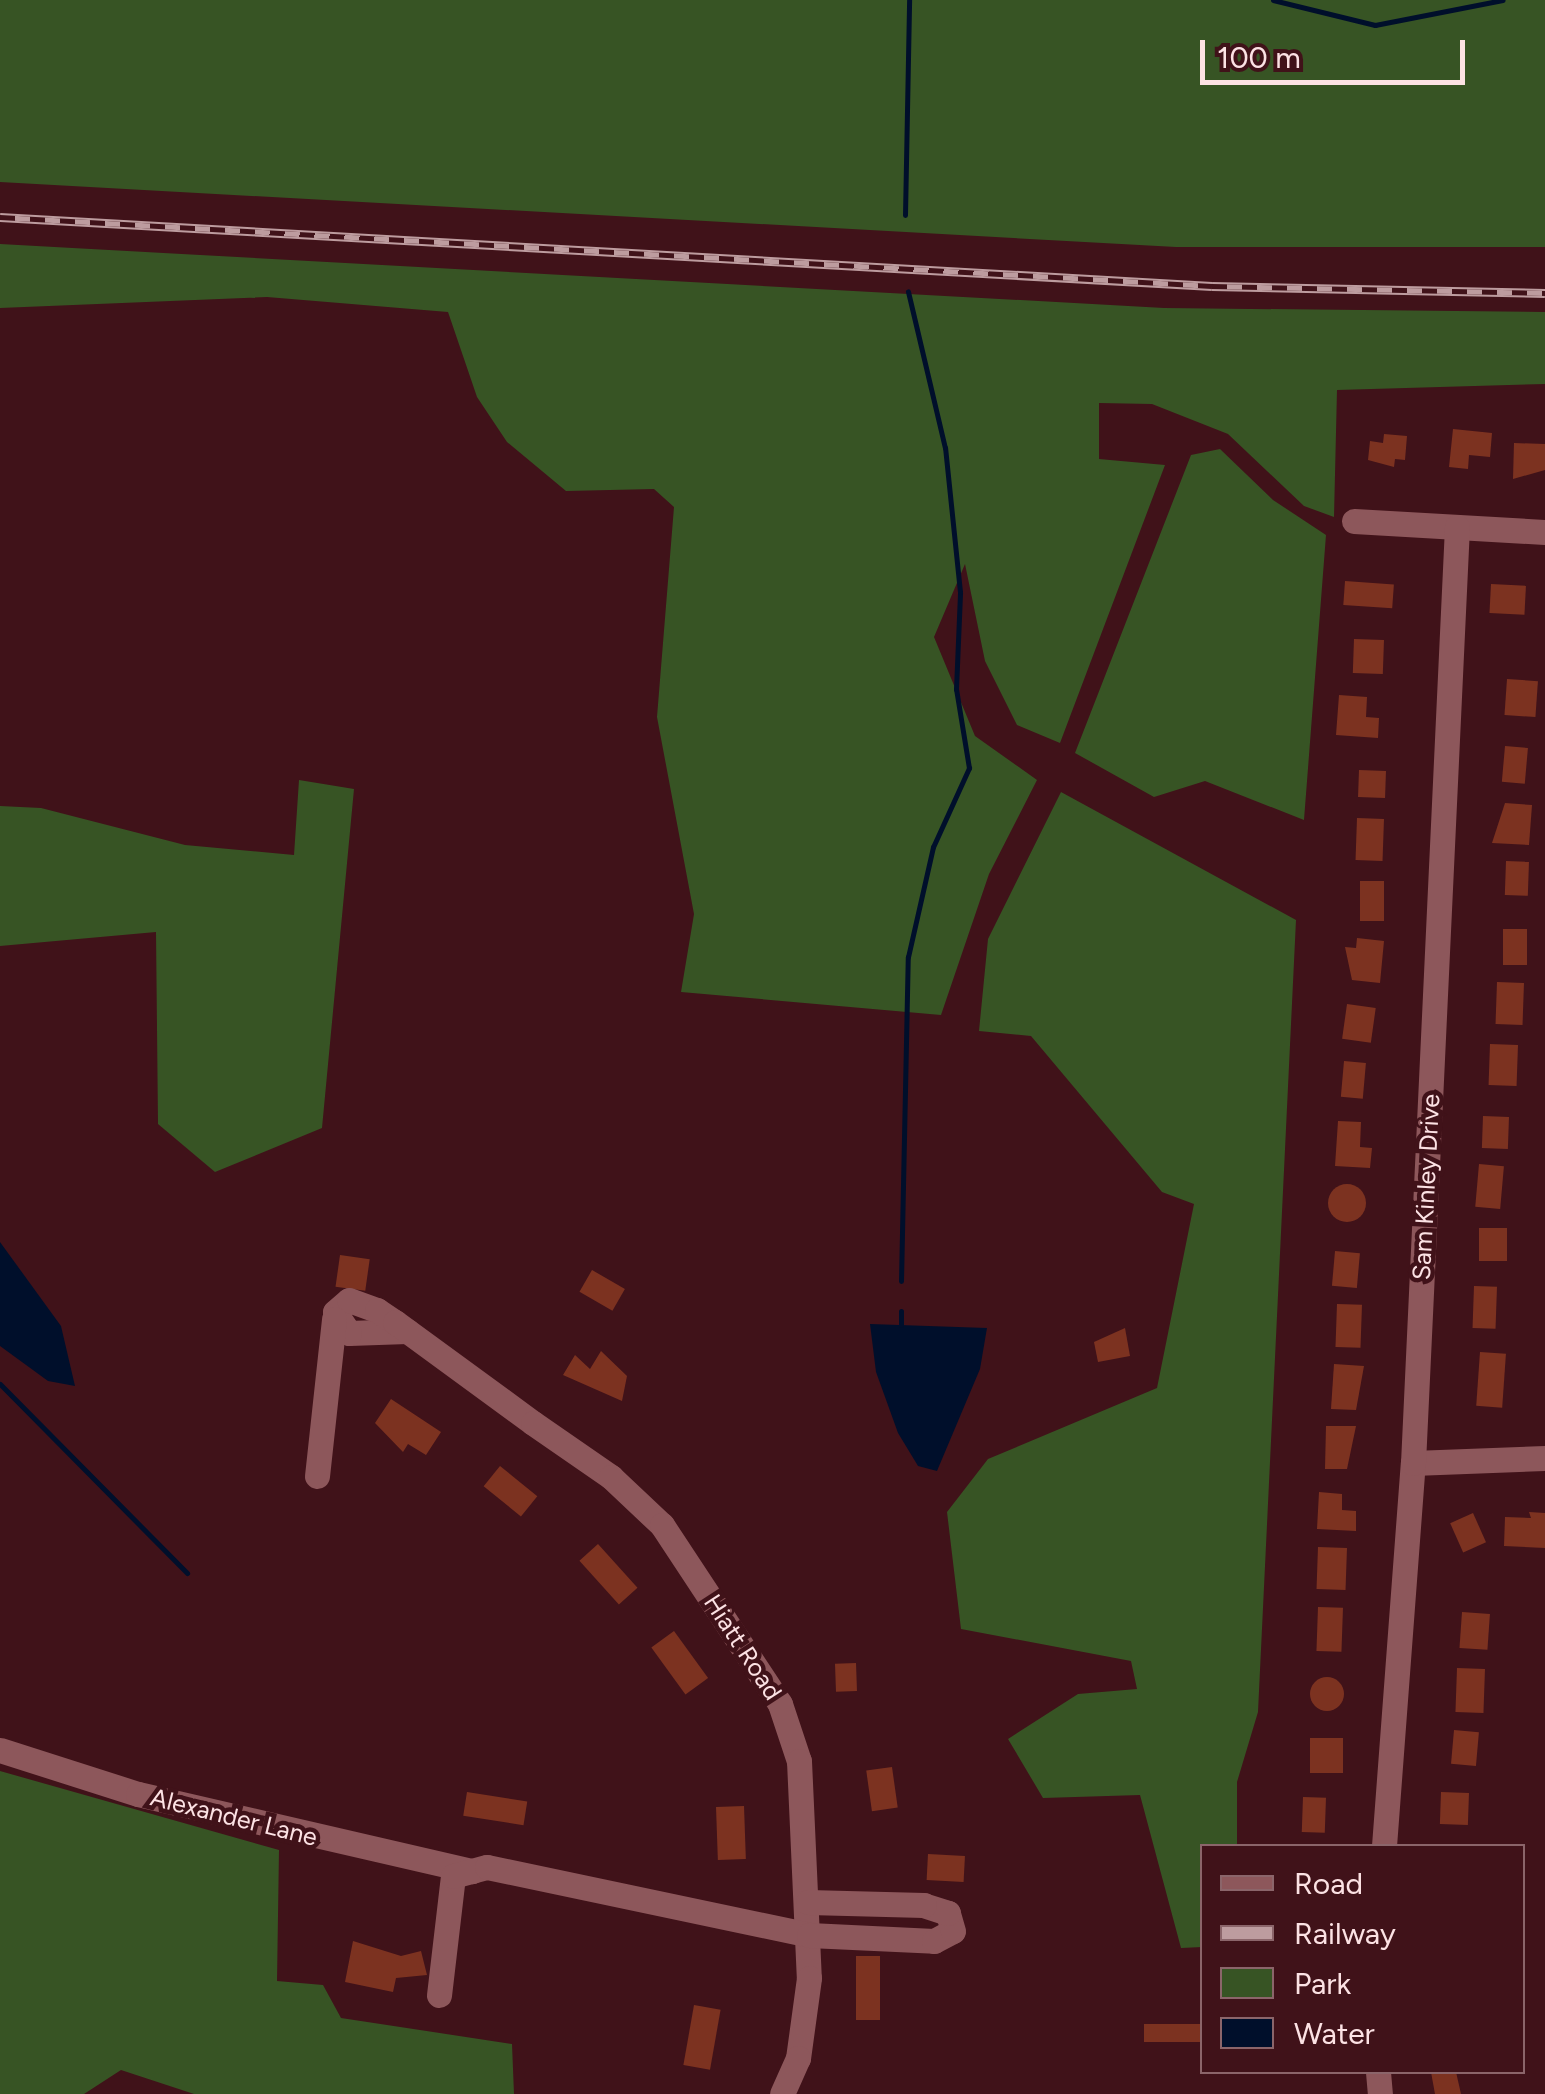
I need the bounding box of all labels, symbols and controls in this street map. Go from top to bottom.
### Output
scale bar [1205,20,1470,82]
text: 100 m [1217,39,1301,76]
street label: Sam Kinley Drive [1406,1093,1446,1281]
street label: Hiatt Road [698,1589,788,1705]
street label: Alexander Lane [148,1782,320,1852]
legend [1200,1844,1525,2074]
text: Road [1294,1865,1363,1902]
text: Railway [1294,1915,1396,1952]
text: Park [1294,1965,1351,2002]
text: Water [1294,2015,1375,2052]

